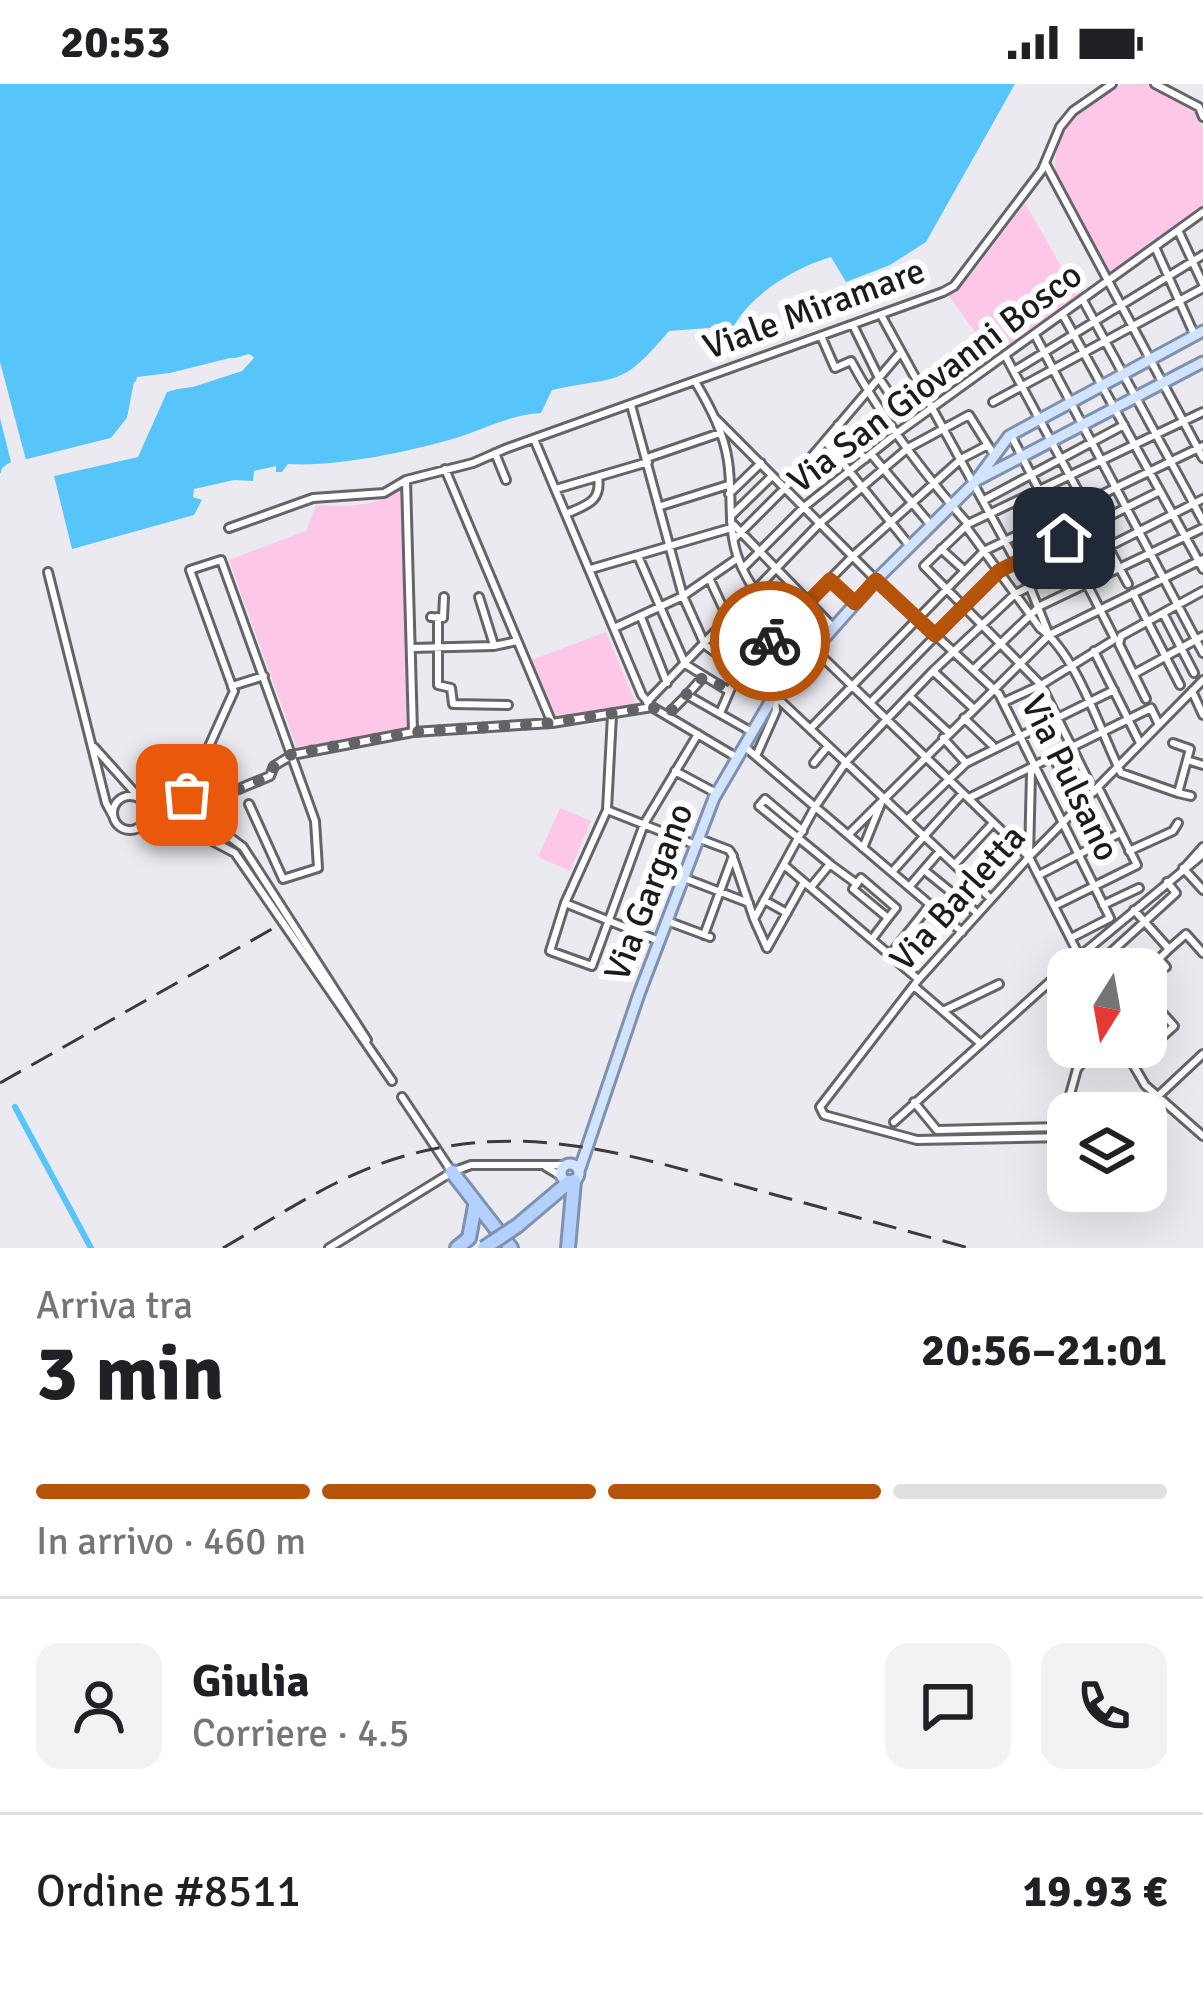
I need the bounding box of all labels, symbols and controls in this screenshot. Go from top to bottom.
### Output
text: 20:53 [60,15,170,70]
street label: Viale Miramare [697,248,931,370]
street label: Via San Giovanni Bosco [779,253,1091,503]
pin [1013,487,1115,589]
icon: home [1031,505,1097,571]
courier [710,581,830,701]
icon: bike [737,608,803,674]
street label: Via Pulsano [1011,688,1129,868]
pin [136,744,238,846]
icon: bag [154,762,220,828]
street label: Via Gargano [595,797,703,987]
street label: Via Barletta [881,815,1035,981]
north arrow [1047,948,1167,1068]
map controls [1047,948,1167,1212]
button: layers [1047,1092,1167,1212]
text: Arriva tra [36,1281,193,1329]
text: 20:56–21:01 [921,1323,1167,1378]
text: 3 min [36,1326,224,1422]
text: In arrivo · 460 m [36,1517,306,1565]
button: person [36,1643,162,1769]
button: chat [885,1643,1011,1769]
button: phone [1041,1643,1167,1769]
text: Giulia [192,1654,310,1709]
text: Corriere · 4.5 [192,1709,410,1757]
text: Ordine #8511 [36,1864,301,1919]
text: 19.93 € [1023,1864,1167,1919]

